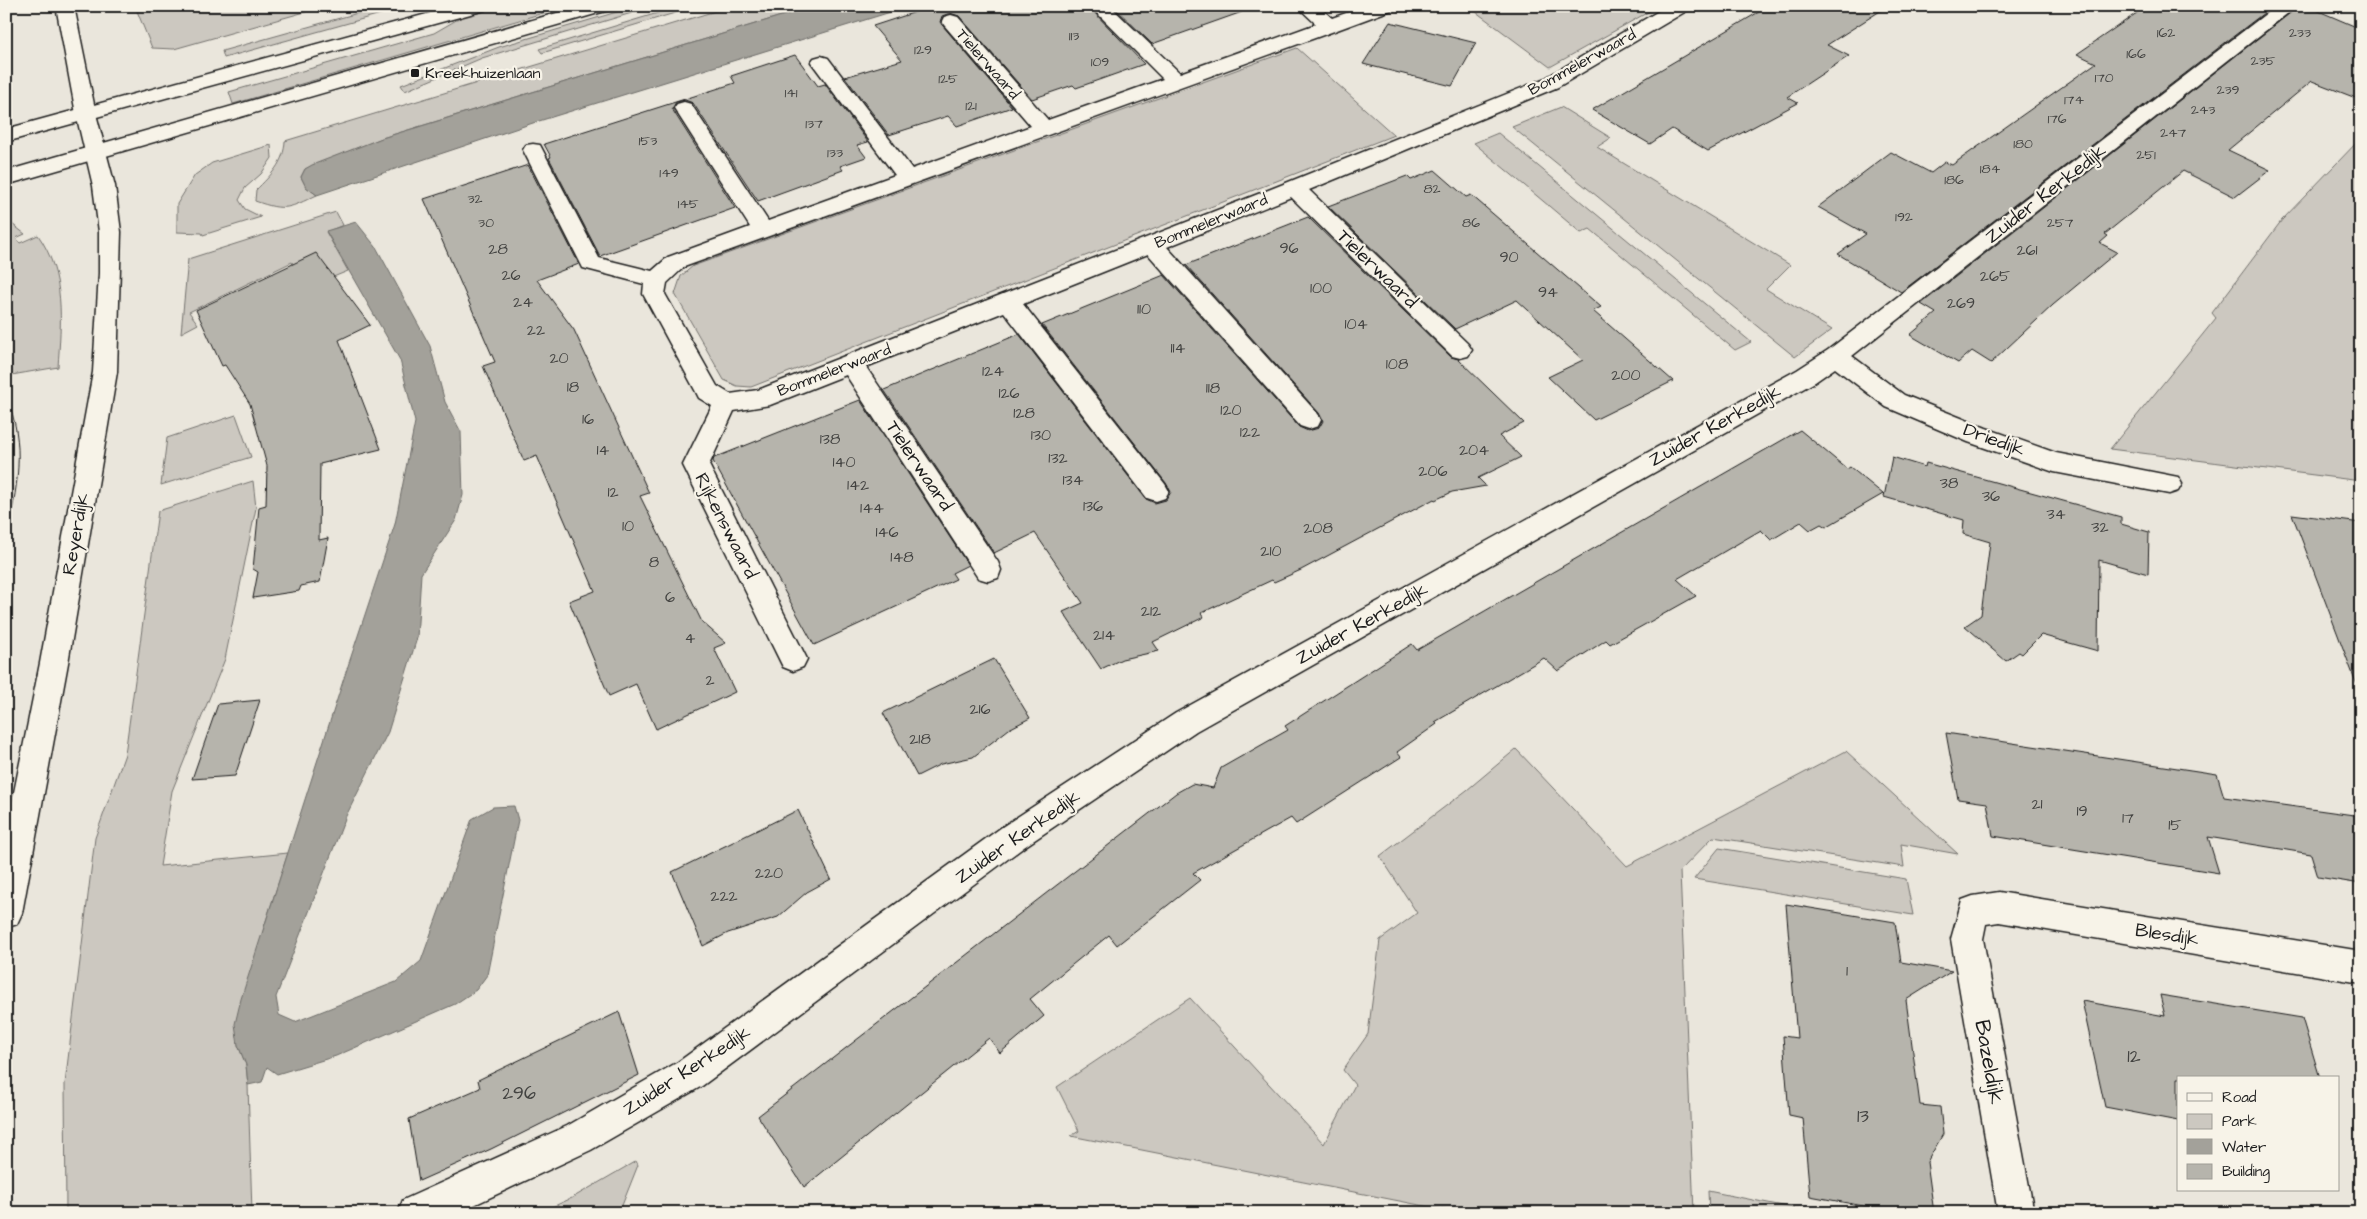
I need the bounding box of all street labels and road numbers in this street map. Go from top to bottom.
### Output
street label: Bommelerwaard [1524,23,1640,101]
street label: Tielerwaard [951,24,1025,104]
street label: Zuider Kerkedijk [1980,138,2113,250]
street label: Bommelerwaard [1151,188,1271,254]
street label: Tielerwaard [1330,223,1424,315]
street label: Bommelerwaard [774,338,894,402]
street label: Zuider Kerkedijk [1644,378,1786,474]
street label: Tielerwaard [879,415,959,517]
street label: Driedijk [1959,416,2029,464]
street label: Rijkenswaard [688,468,764,584]
street label: Reyerdijk [56,491,98,577]
street label: Zuider Kerkedijk [1291,576,1433,672]
street label: Zuider Kerkedijk [950,783,1086,890]
street label: Blesdijk [2133,917,2201,953]
street label: Bazeldijk [1966,1017,2012,1107]
street label: Zuider Kerkedijk [618,1019,756,1122]

